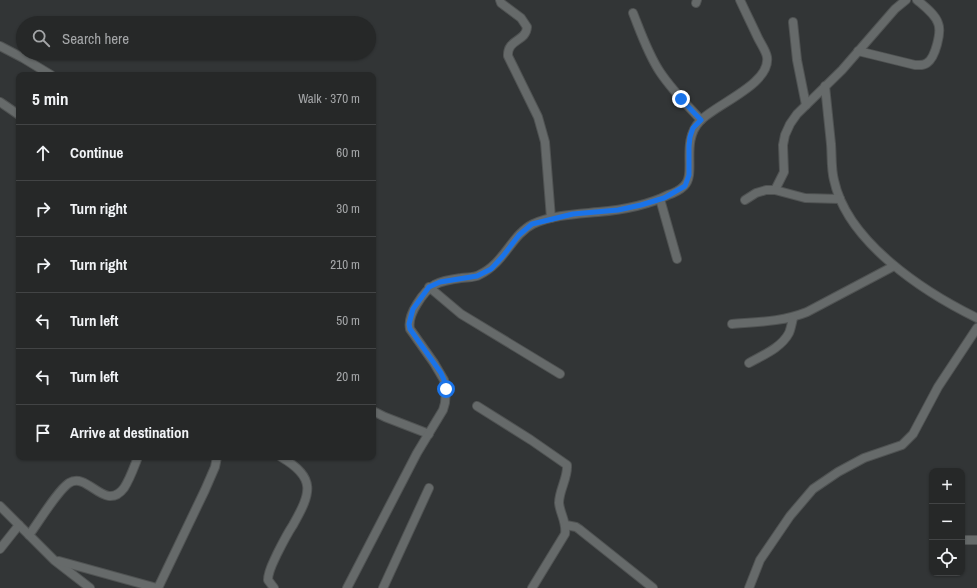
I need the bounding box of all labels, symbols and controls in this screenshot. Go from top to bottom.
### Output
search box [16,16,376,60]
icon: search [30,27,52,49]
text: Search here [62,28,129,49]
text: 5 min [32,87,68,110]
text: Walk · 370 m [298,90,360,107]
route end [672,90,690,108]
icon: ahead [32,142,54,164]
text: Continue [70,142,123,163]
text: 60 m [336,144,360,161]
icon: right [32,198,54,220]
text: Turn right [70,198,127,219]
text: 30 m [336,200,360,217]
icon: right [32,254,54,276]
text: Turn right [70,254,127,275]
text: 210 m [330,256,360,273]
icon: left [32,310,54,332]
text: Turn left [70,310,118,331]
text: 50 m [336,312,360,329]
icon: left [32,366,54,388]
text: Turn left [70,366,118,387]
text: 20 m [336,368,360,385]
route start [437,380,455,398]
icon: arrive [32,422,54,444]
text: Arrive at destination [70,422,189,443]
map controls [929,468,965,576]
button: + [929,468,965,504]
button: − [929,504,965,540]
button: locate [929,540,965,576]

